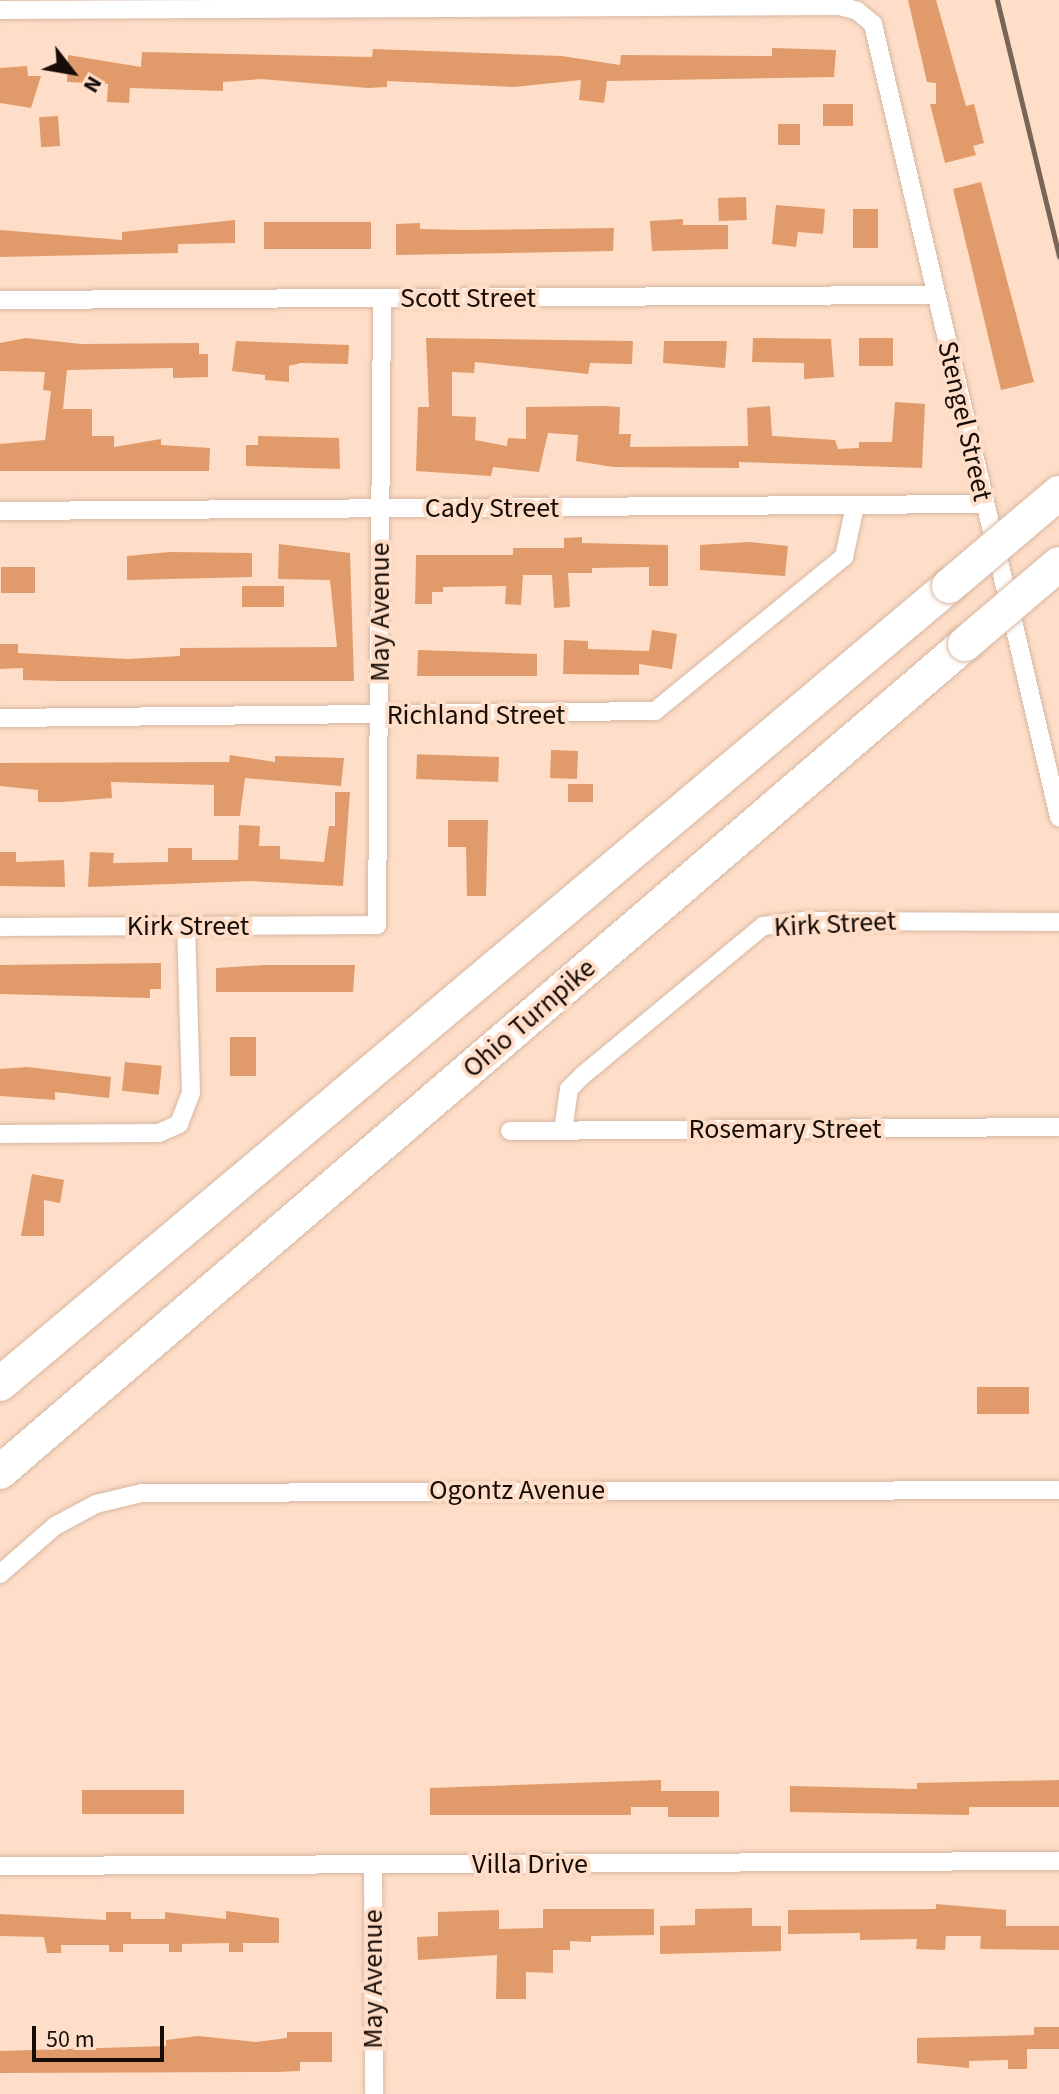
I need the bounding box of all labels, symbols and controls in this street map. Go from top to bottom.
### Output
north arrow [32,32,112,112]
text: N [75,70,110,99]
street label: Scott Street [400,281,536,315]
street label: Stengel Street [930,338,1000,504]
street label: Cady Street [425,491,559,525]
street label: May Avenue [363,542,397,682]
street label: Richland Street [387,698,565,732]
street label: Kirk Street [773,904,897,944]
street label: Kirk Street [127,909,249,943]
street label: Ohio Turnpike [456,951,602,1085]
street label: Rosemary Street [689,1112,881,1146]
street label: Ogontz Avenue [429,1473,605,1507]
street label: Villa Drive [472,1847,588,1881]
street label: May Avenue [356,1909,390,2049]
scale bar [36,2010,168,2060]
text: 50 m [46,2022,95,2057]

